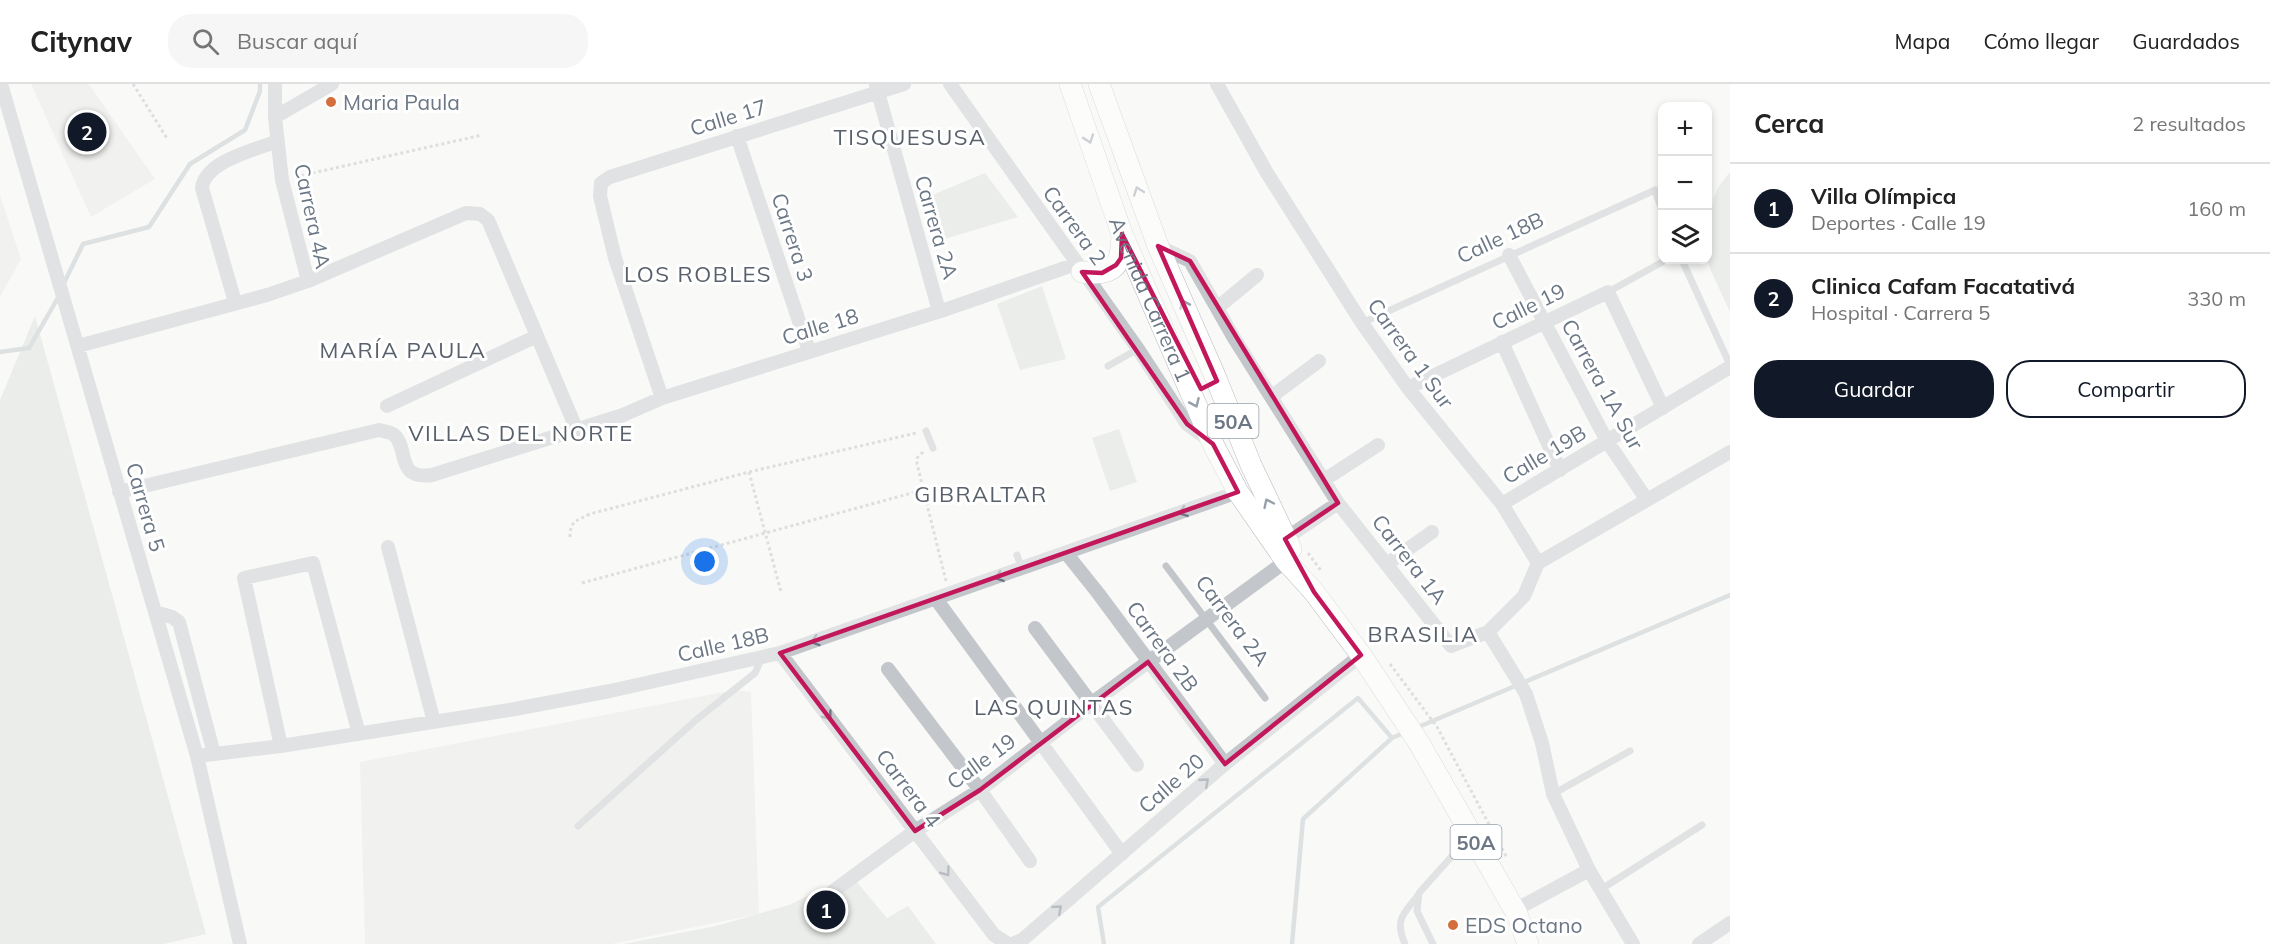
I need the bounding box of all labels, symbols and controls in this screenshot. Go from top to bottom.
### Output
search box [168,14,588,68]
text: Citynav [30,24,132,59]
icon: search [189,25,222,58]
text: Buscar aquí [237,27,358,55]
text: Mapa [1895,28,1950,54]
text: Cómo llegar [1983,28,2099,54]
text: Guardados [2132,28,2240,54]
place label: Maria Paula [343,89,460,115]
street label: Calle 17 [687,93,769,141]
marker: Maria Paula [324,95,338,109]
map controls [1658,102,1712,264]
button: + [1658,102,1712,156]
text: Cerca [1754,107,1824,140]
pin: 2 [68,110,106,154]
text: 2 resultados [2132,111,2246,136]
district label: TISQUESUSA [833,123,987,151]
one-way arrow [1082,133,1095,144]
button: − [1658,156,1712,210]
street label: Carrera 4A [289,161,337,271]
street label: Carrera 2A [910,172,964,282]
street label: Carrera 2 [1038,180,1112,270]
text: Villa Olímpica [1811,182,1956,210]
one-way arrow [1133,186,1145,197]
street label: Carrera 3 [767,190,819,284]
text: 1 [1768,196,1780,221]
text: 160 m [2187,196,2246,221]
street label: Calle 18B [1452,206,1548,268]
button: layers [1658,210,1712,264]
text: Deportes · Calle 19 [1811,210,1986,235]
street label: Avenida Carrera 1 [1104,214,1197,386]
district label: LOS ROBLES [624,260,772,288]
text: Clinica Cafam Facatativá [1811,272,2075,300]
street label: Calle 19 [1487,277,1569,335]
text: 2 [1768,286,1780,311]
text: 330 m [2187,286,2246,311]
street label: Carrera 1 Sur [1362,293,1460,413]
one-way arrow [1179,300,1191,311]
text: Hospital · Carrera 5 [1811,300,1990,325]
street label: Calle 18 [779,302,861,350]
street label: Carrera 1A Sur [1556,314,1650,454]
district label: MARÍA PAULA [320,336,486,364]
button: Guardar [1754,360,1994,418]
button: Compartir [2006,360,2246,418]
one-way arrow [1188,397,1200,408]
road number: 50A [1208,404,1258,438]
district label: VILLAS DEL NORTE [408,419,634,447]
street label: Calle 19B [1497,419,1591,489]
street label: Carrera 5 [121,460,171,554]
district label: GIBRALTAR [914,480,1048,508]
one-way arrow [1264,499,1276,510]
one-way arrow [1178,504,1189,517]
street label: Carrera 1A [1367,509,1453,610]
your location [690,547,719,576]
one-way arrow [994,570,1005,583]
street label: Carrera 2A [1190,570,1276,671]
street label: Carrera 2B [1121,596,1205,696]
district label: BRASILIA [1367,620,1479,648]
street label: Calle 18B [675,621,771,667]
one-way arrow [810,634,821,647]
district label: LAS QUINTAS [974,693,1134,721]
one-way arrow [821,710,832,721]
street label: Calle 19 [942,727,1020,795]
street label: Carrera 4 [871,744,947,833]
street label: Calle 20 [1133,747,1209,819]
one-way arrow [1198,778,1209,789]
road number: 50A [1450,825,1502,859]
one-way arrow [938,865,949,876]
pin: 1 [806,888,846,932]
one-way arrow [1051,906,1062,917]
place label: EDS Octano [1465,912,1582,938]
marker: EDS Octano [1446,918,1460,932]

